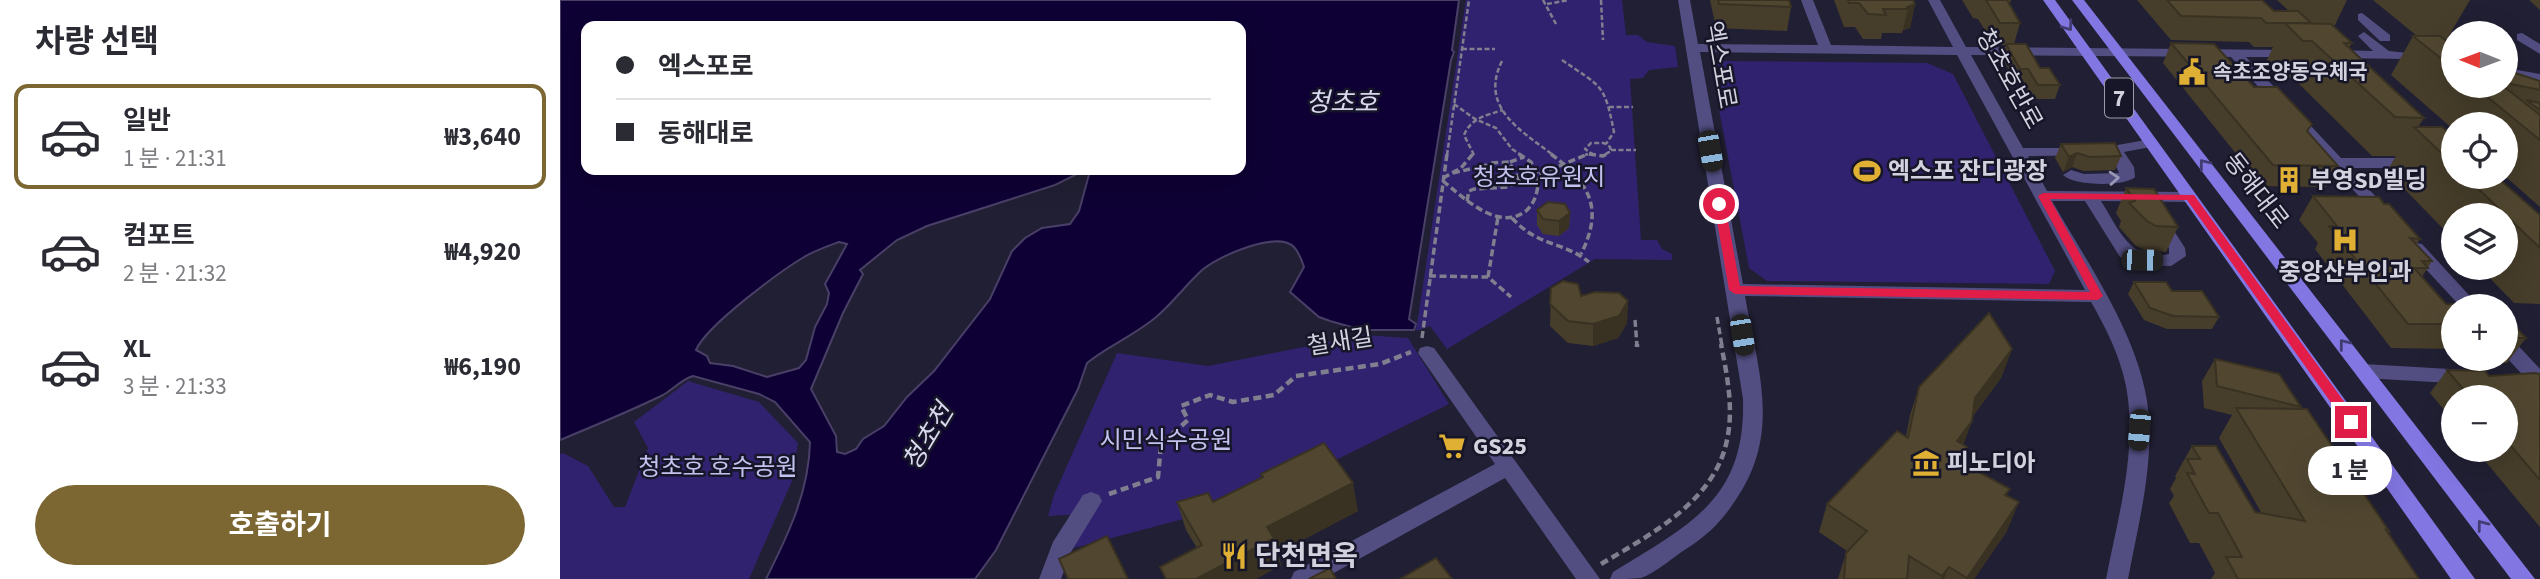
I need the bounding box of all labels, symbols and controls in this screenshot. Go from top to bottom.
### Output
street label: 엑스포로 [1695,18,1745,112]
one-way arrow [2060,18,2072,31]
text: 차량 선택 [35,19,159,65]
north arrow [2441,21,2518,98]
map controls [2441,21,2518,462]
street label: 청초호반로 [1967,22,2051,136]
text: 엑스포로 [658,48,754,85]
public building icon: 속초조양동우체국 [2177,57,2207,87]
place label: 속초조양동우체국 [2213,57,2368,87]
road number: 7 [2105,78,2133,118]
water label: 청초호 [1306,84,1380,121]
text: 일반 [123,102,171,139]
icon: car [39,105,102,168]
button: locate [2441,112,2518,189]
text: 동해대로 [658,115,754,152]
text: ₩3,640 [445,118,521,155]
car [1697,128,1724,174]
text: 1 분 · 21:31 [123,142,227,175]
street label: 동해대로 [2215,145,2297,237]
place label: 엑스포 잔디광장 [1888,154,2047,189]
sports icon: 엑스포 잔디광장 [1852,156,1882,186]
park label: 청초호유원지 [1473,160,1605,195]
one-way arrow [2200,160,2213,172]
place label: 부영SD빌딩 [2310,163,2427,198]
building icon: 부영SD빌딩 [2274,165,2304,195]
one-way arrow [2109,171,2120,186]
route start [1703,188,1735,220]
button: layers [2441,203,2518,280]
text: 컴포트 [123,217,195,254]
icon: car [39,220,102,283]
hospital icon: 중앙산부인과 [2330,225,2360,255]
text: ₩4,920 [445,233,521,270]
car [2121,249,2164,271]
place label: 중앙산부인과 [2279,255,2411,290]
text: 2 분 · 21:32 [123,257,227,290]
button: + [2441,294,2518,371]
car [1729,313,1756,357]
street label: 철새길 [1305,320,1375,364]
text: XL [123,330,151,367]
icon: car [39,335,102,398]
one-way arrow [2339,340,2352,352]
text: ₩6,190 [445,348,521,385]
text: 3 분 · 21:33 [123,370,227,403]
button: − [2441,385,2518,462]
water label: 청초천 [894,394,964,477]
route end [2335,406,2367,438]
car [2127,408,2152,452]
park label: 시민식수공원 [1100,423,1232,458]
place label: GS25 [1473,429,1527,464]
supermarket icon: GS25 [1437,431,1467,461]
place label: 피노디아 [1947,446,2035,481]
callout: 1 분 [2309,446,2393,495]
museum icon: 피노디아 [1911,448,1941,478]
park label: 청초호 호수공원 [638,450,798,485]
text: 1 분 [2331,454,2369,487]
button: 호출하기 [35,485,525,565]
one-way arrow [2478,520,2491,533]
place label: 단천면옥 [1255,536,1358,576]
restaurant icon: 단천면옥 [1219,541,1249,571]

